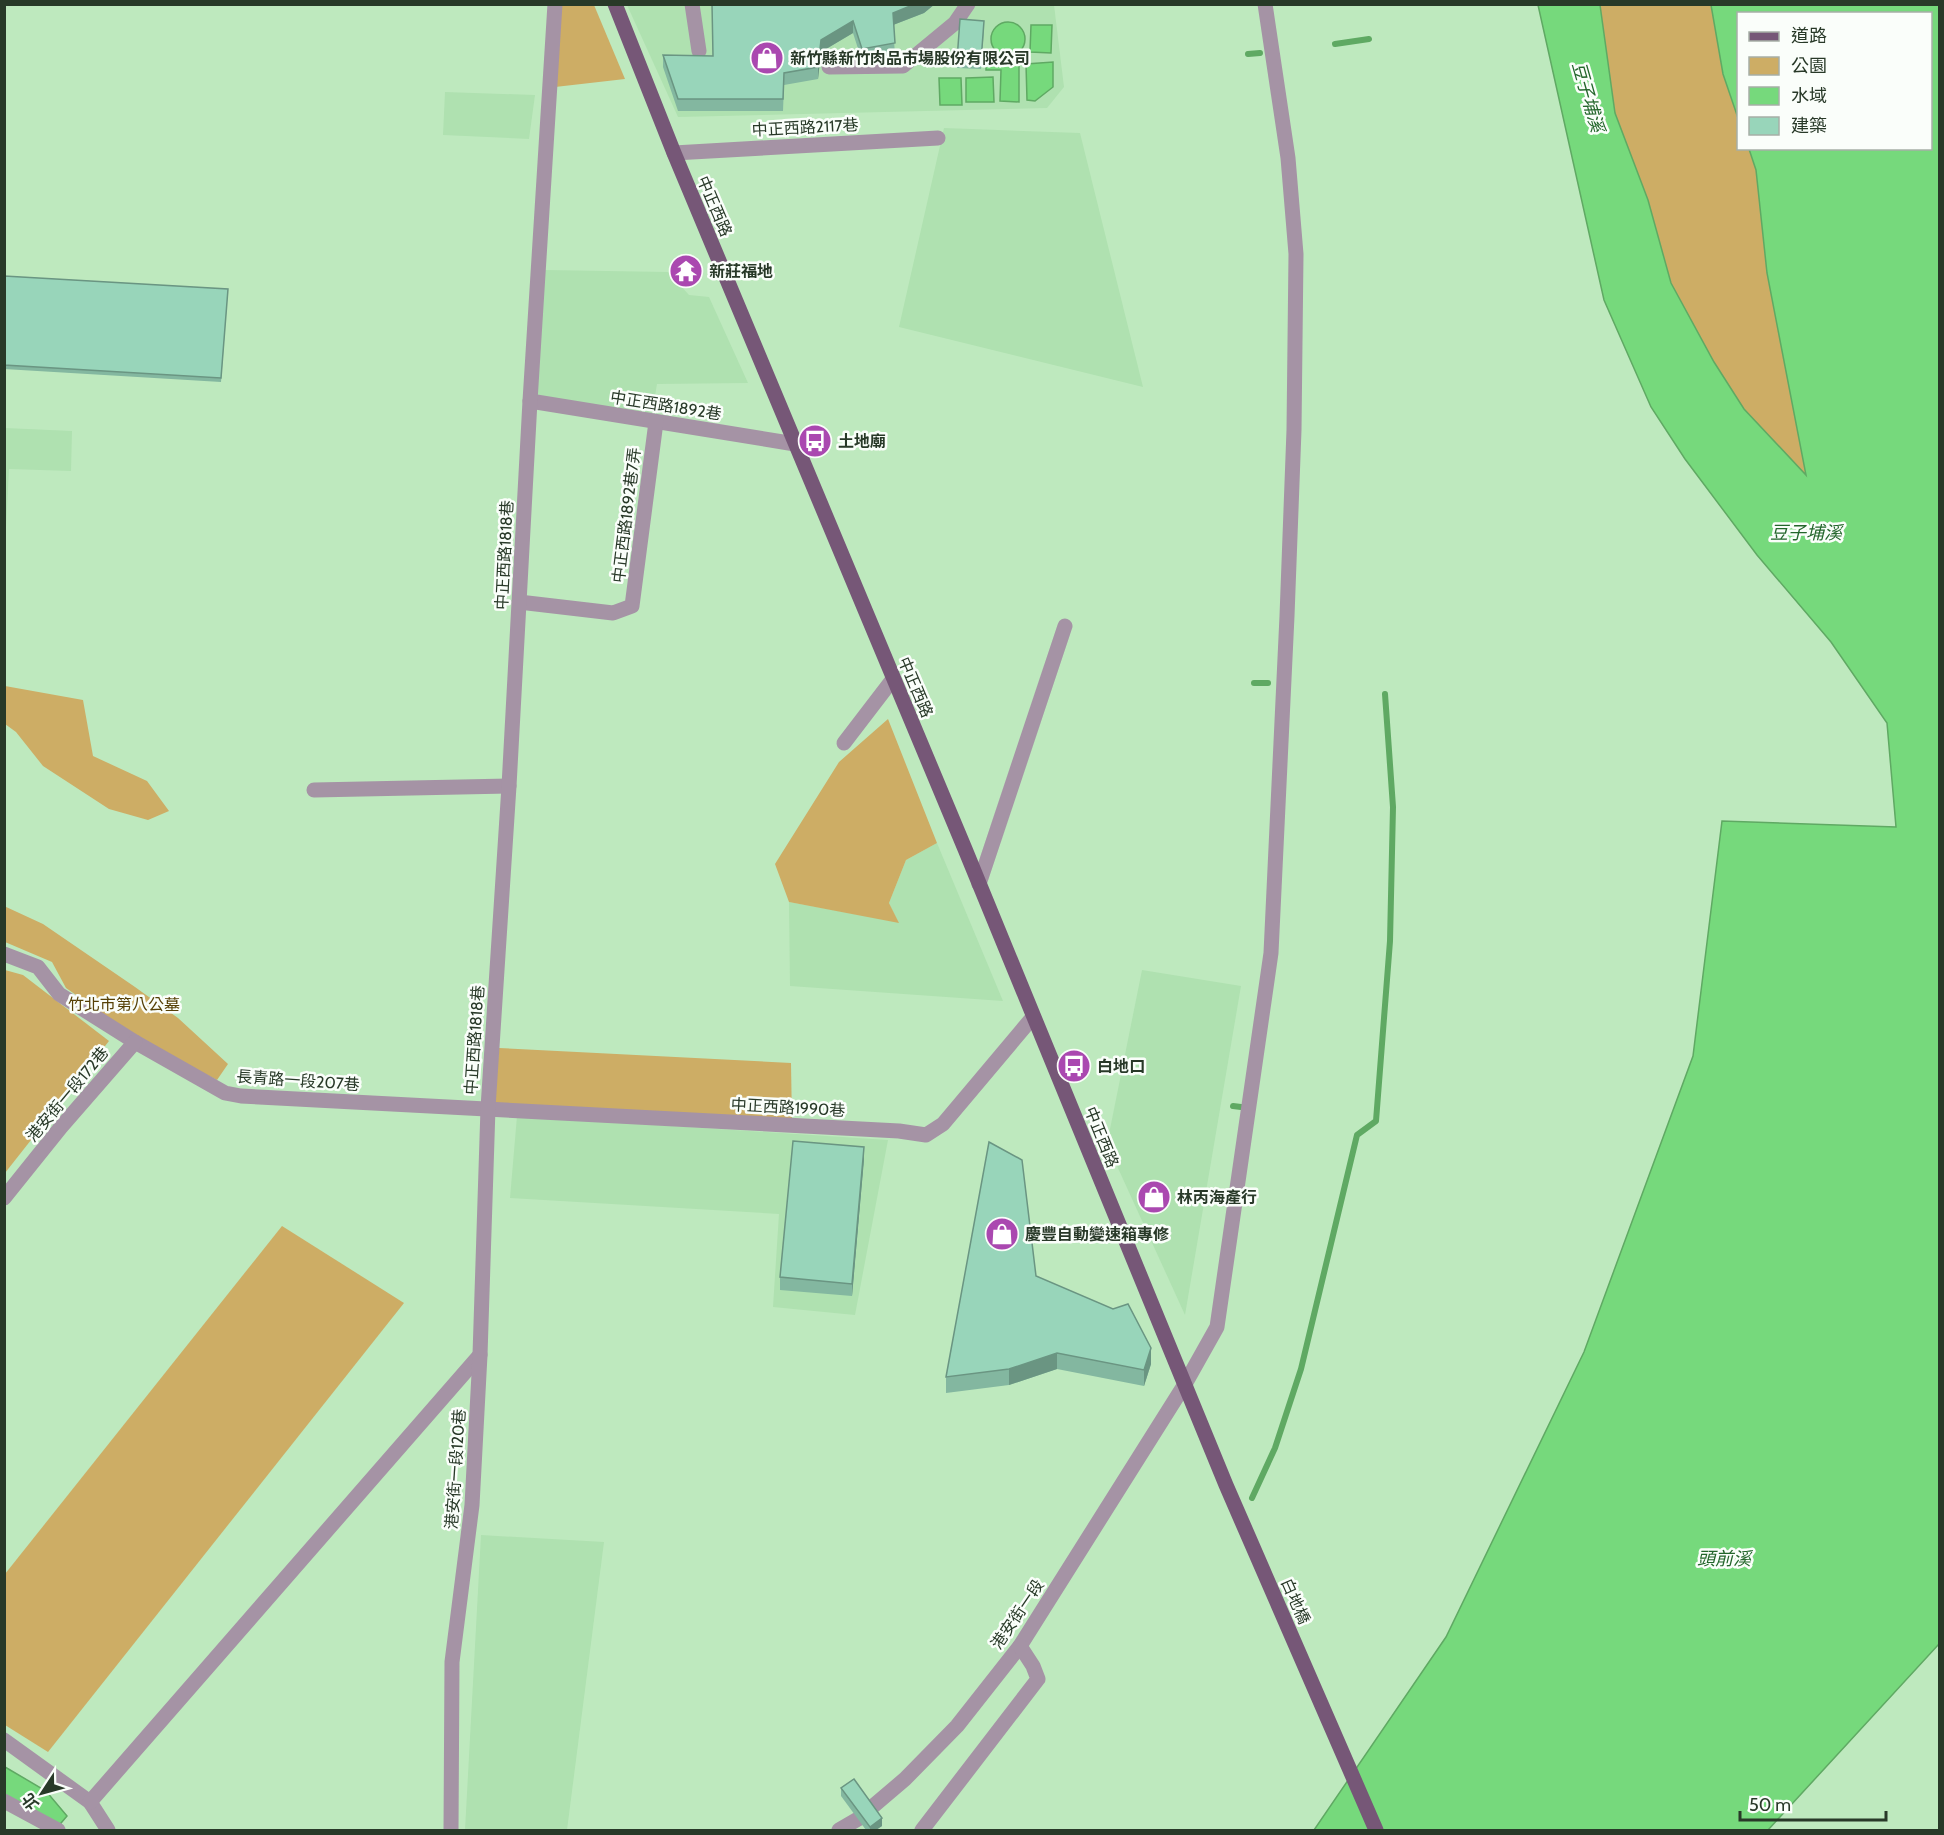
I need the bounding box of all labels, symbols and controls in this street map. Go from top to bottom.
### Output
legend [1737,12,1932,150]
text: 道路 [1791,25,1827,47]
shop icon: 新竹縣新竹肉品市場股份有限公司 [749,40,785,76]
place label: 新竹縣新竹肉品市場股份有限公司 [790,49,1030,68]
text: 公園 [1791,55,1827,77]
water label: 豆子埔溪 [1568,59,1609,138]
text: 水域 [1791,85,1827,107]
street label: 中正西路2117巷 [751,115,859,140]
text: 建築 [1791,115,1827,137]
street label: 中正西路 [693,173,736,239]
temple icon: 新莊福地 [668,253,704,289]
place label: 新莊福地 [709,262,773,281]
street label: 中正西路1892巷 [609,387,723,424]
bus stop icon: 土地廟 [797,423,833,459]
place label: 土地廟 [838,432,886,451]
street label: 中正西路1892巷7弄 [609,446,644,584]
street label: 中正西路1818巷 [492,500,517,610]
water label: 豆子埔溪 [1770,522,1845,544]
street label: 中正西路 [894,654,937,720]
street label: 中正西路1818巷 [461,985,488,1095]
park label: 竹北市第八公墓 [68,995,180,1014]
street label: 港安街一段172巷 [22,1043,112,1145]
bus stop icon: 白地口 [1056,1048,1092,1084]
place label: 白地口 [1097,1057,1145,1076]
street label: 長青路一段207巷 [236,1067,360,1094]
street label: 中正西路1990巷 [730,1095,846,1120]
street label: 中正西路 [1081,1104,1122,1170]
shop icon: 林丙海產行 [1136,1179,1172,1215]
place label: 林丙海產行 [1177,1188,1257,1207]
shop icon: 慶豐自動變速箱專修 [984,1216,1020,1252]
place label: 慶豐自動變速箱專修 [1025,1225,1169,1244]
street label: 港安街一段120巷 [442,1408,469,1530]
water label: 頭前溪 [1697,1548,1754,1570]
street label: 白地橋 [1277,1575,1314,1627]
street label: 港安街一段 [987,1576,1048,1653]
north arrow [12,1763,72,1823]
scale bar [1740,1784,1886,1822]
text: 北 [18,1789,43,1814]
text: 50 m [1749,1794,1791,1816]

